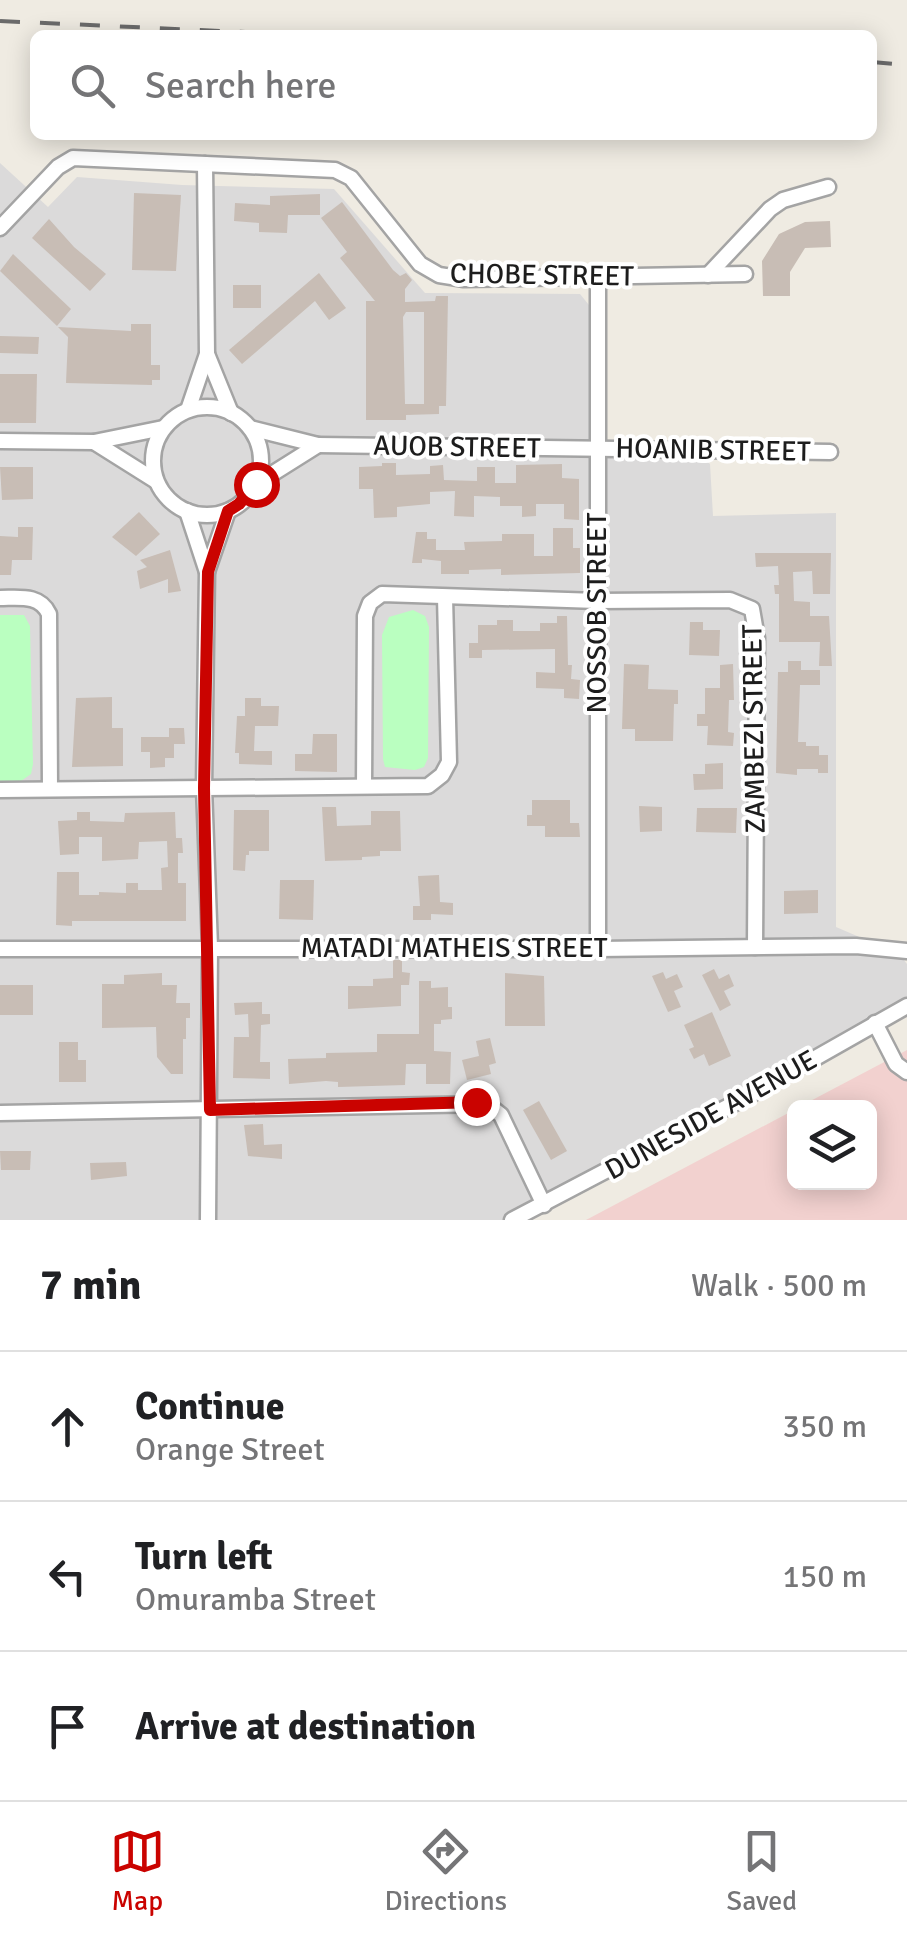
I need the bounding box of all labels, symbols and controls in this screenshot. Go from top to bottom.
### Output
search box [30,30,877,140]
icon: search [65,58,120,113]
text: Search here [145,62,337,109]
street label: CHOBE STREET [450,256,635,294]
street label: AUOB STREET [373,429,541,465]
street label: HOANIB STREET [615,431,811,469]
route start [234,462,280,508]
street label: NOSSOB STREET [580,512,614,713]
street label: ZAMBEZI STREET [735,624,773,834]
street label: MATADI MATHEIS STREET [300,931,608,965]
street label: DUNESIDE AVENUE [599,1043,823,1187]
route end [454,1080,500,1126]
map controls [787,1100,877,1190]
button: layers [787,1100,877,1190]
text: 7 min [40,1260,141,1311]
text: Walk · 500 m [691,1266,867,1305]
text: Continue [135,1383,285,1430]
icon: ahead [40,1399,95,1454]
text: 350 m [783,1407,867,1446]
text: Orange Street [135,1430,325,1469]
text: Turn left [135,1533,273,1580]
icon: left [40,1549,95,1604]
text: 150 m [783,1557,867,1596]
text: Omuramba Street [135,1580,376,1619]
icon: arrive [40,1699,95,1754]
text: Arrive at destination [135,1703,476,1750]
tab: Map [110,1824,165,1918]
tab: Directions [385,1824,507,1918]
tab: Saved [727,1824,797,1918]

